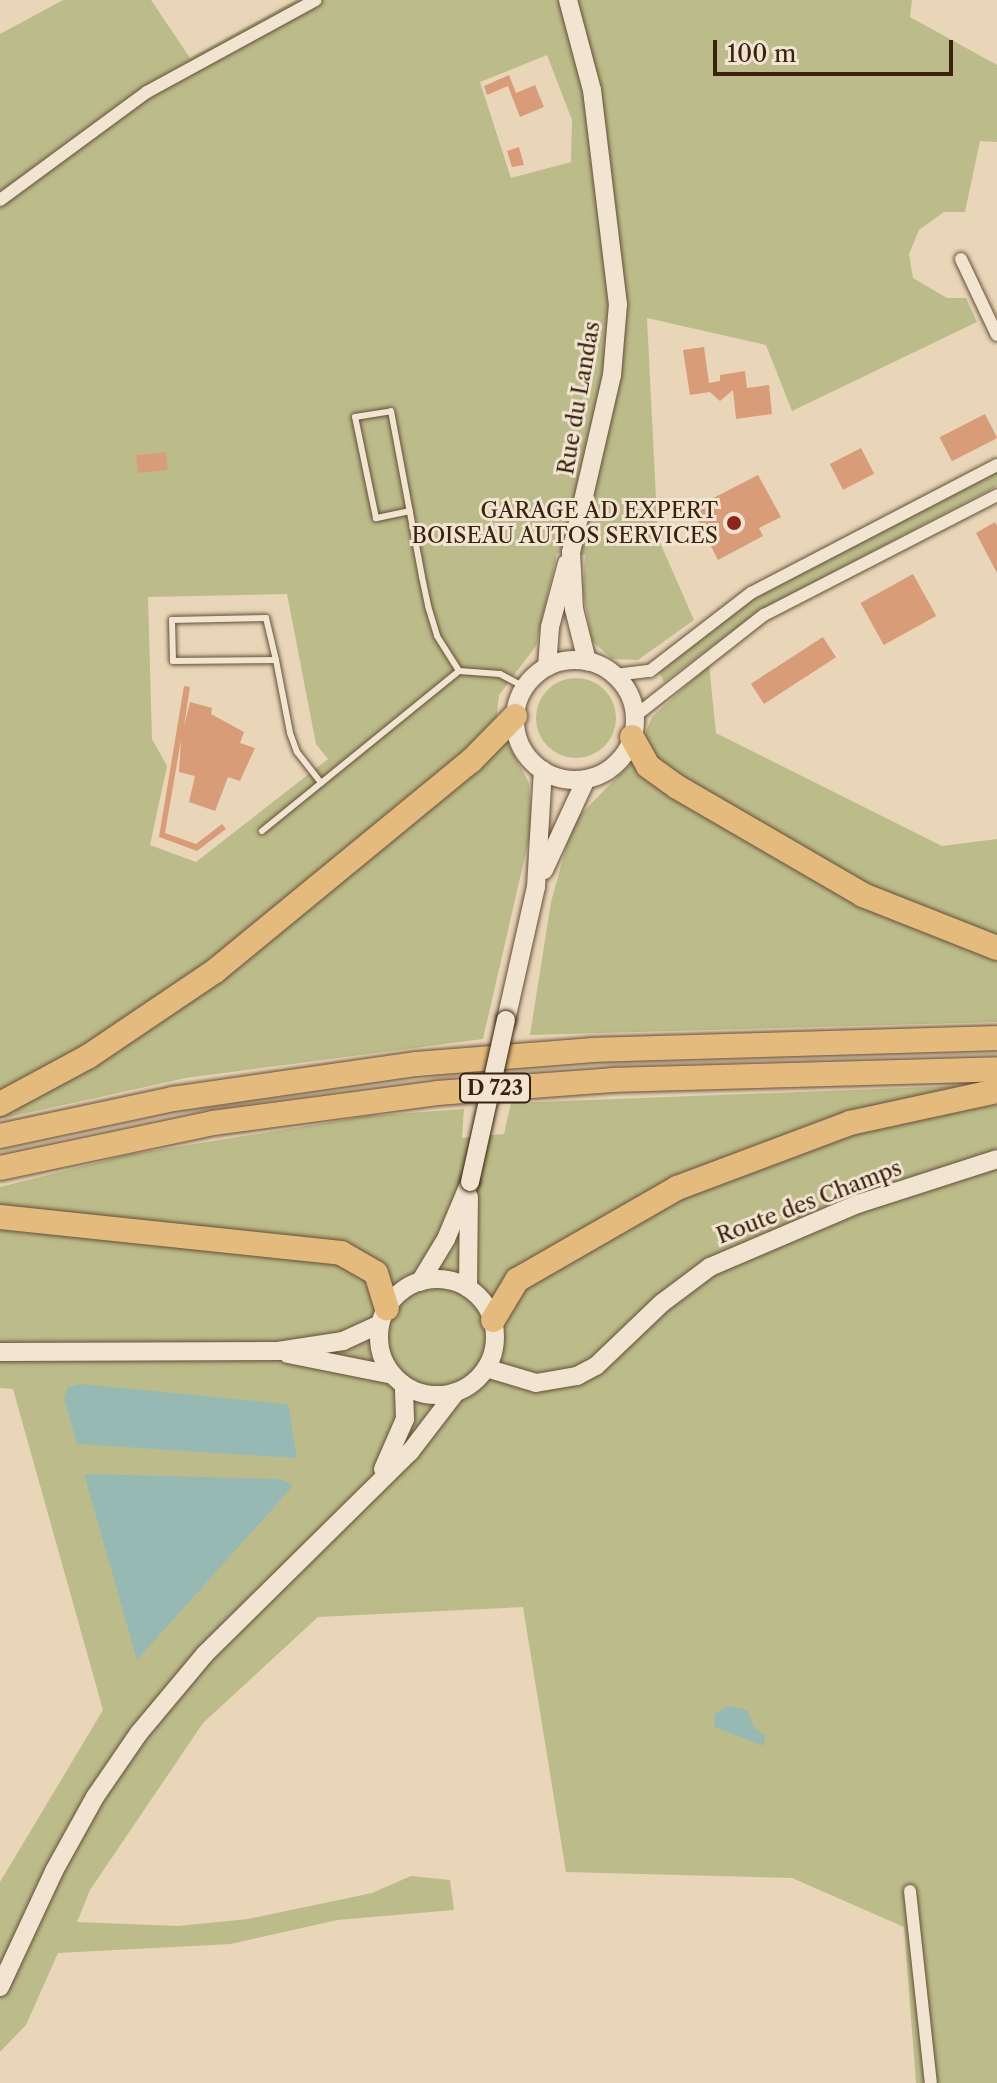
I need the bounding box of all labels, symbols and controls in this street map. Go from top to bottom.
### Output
scale bar [717,24,957,74]
text: 100 m [727,39,796,68]
street label: Rue du Landas [553,319,605,477]
place label: GARAGE AD EXPERT BOISEAU AUTOS SERVICES [411,497,718,548]
marker: GARAGE AD EXPERT BOISEAU AUTOS SERVICES [725,514,743,532]
road number: D 723 [459,1072,531,1104]
street label: Route des Champs [713,1155,905,1249]

